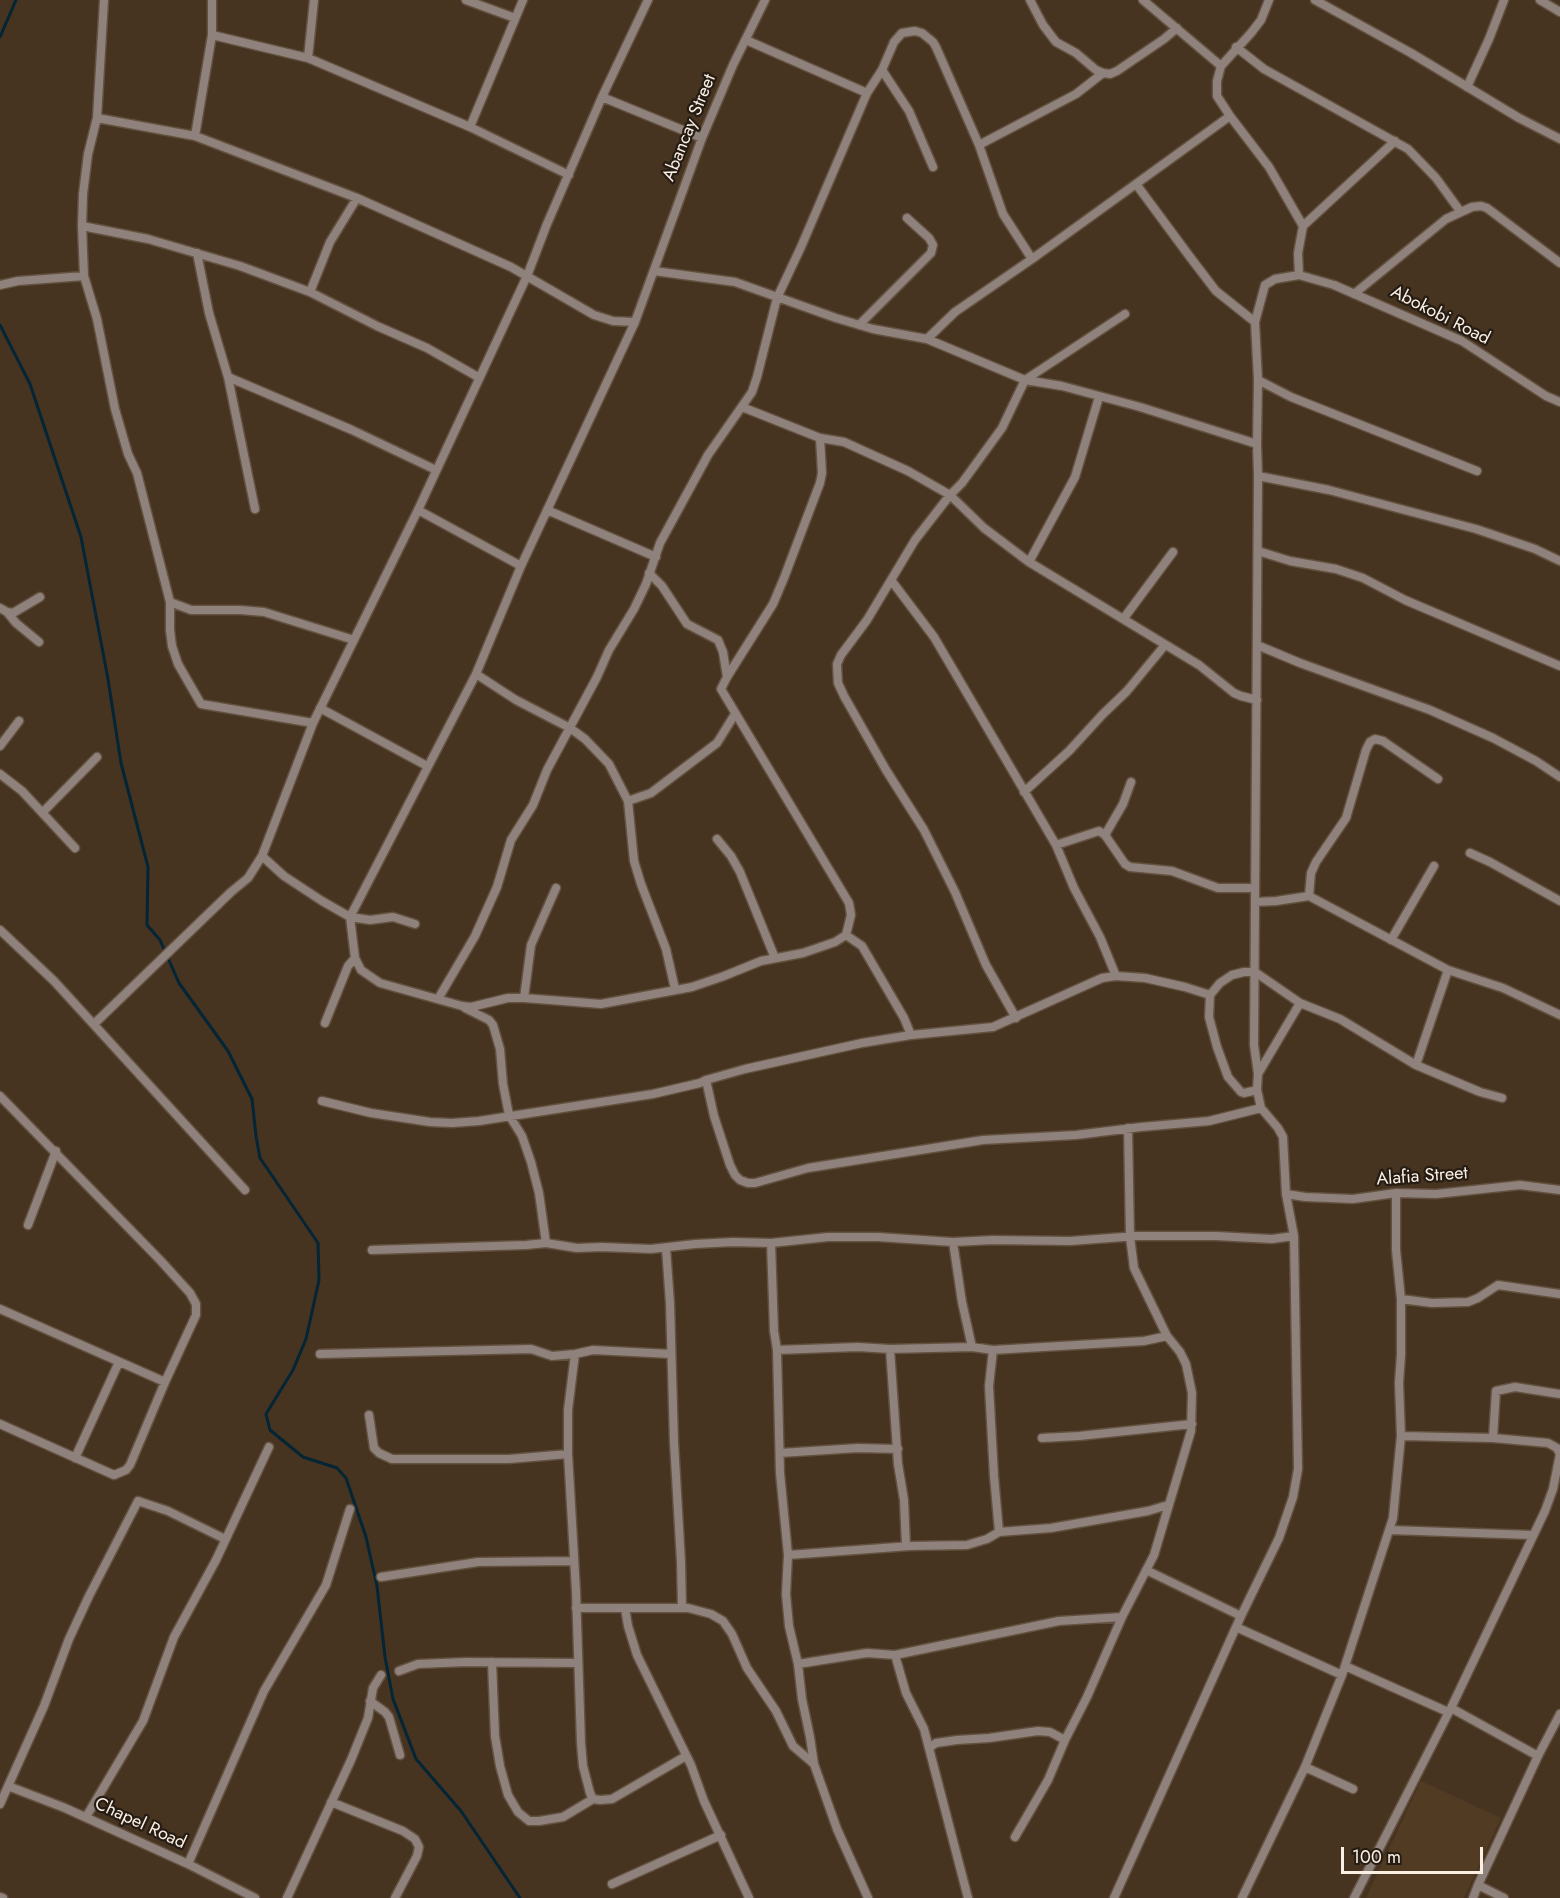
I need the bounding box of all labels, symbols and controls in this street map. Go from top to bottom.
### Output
street label: Abancay Street [659,71,721,185]
street label: Abokobi Road [1387,282,1493,350]
street label: Alafia Street [1376,1163,1468,1191]
street label: Chapel Road [91,1793,189,1855]
scale bar [1344,1835,1486,1873]
text: 100 m [1352,1844,1401,1870]

